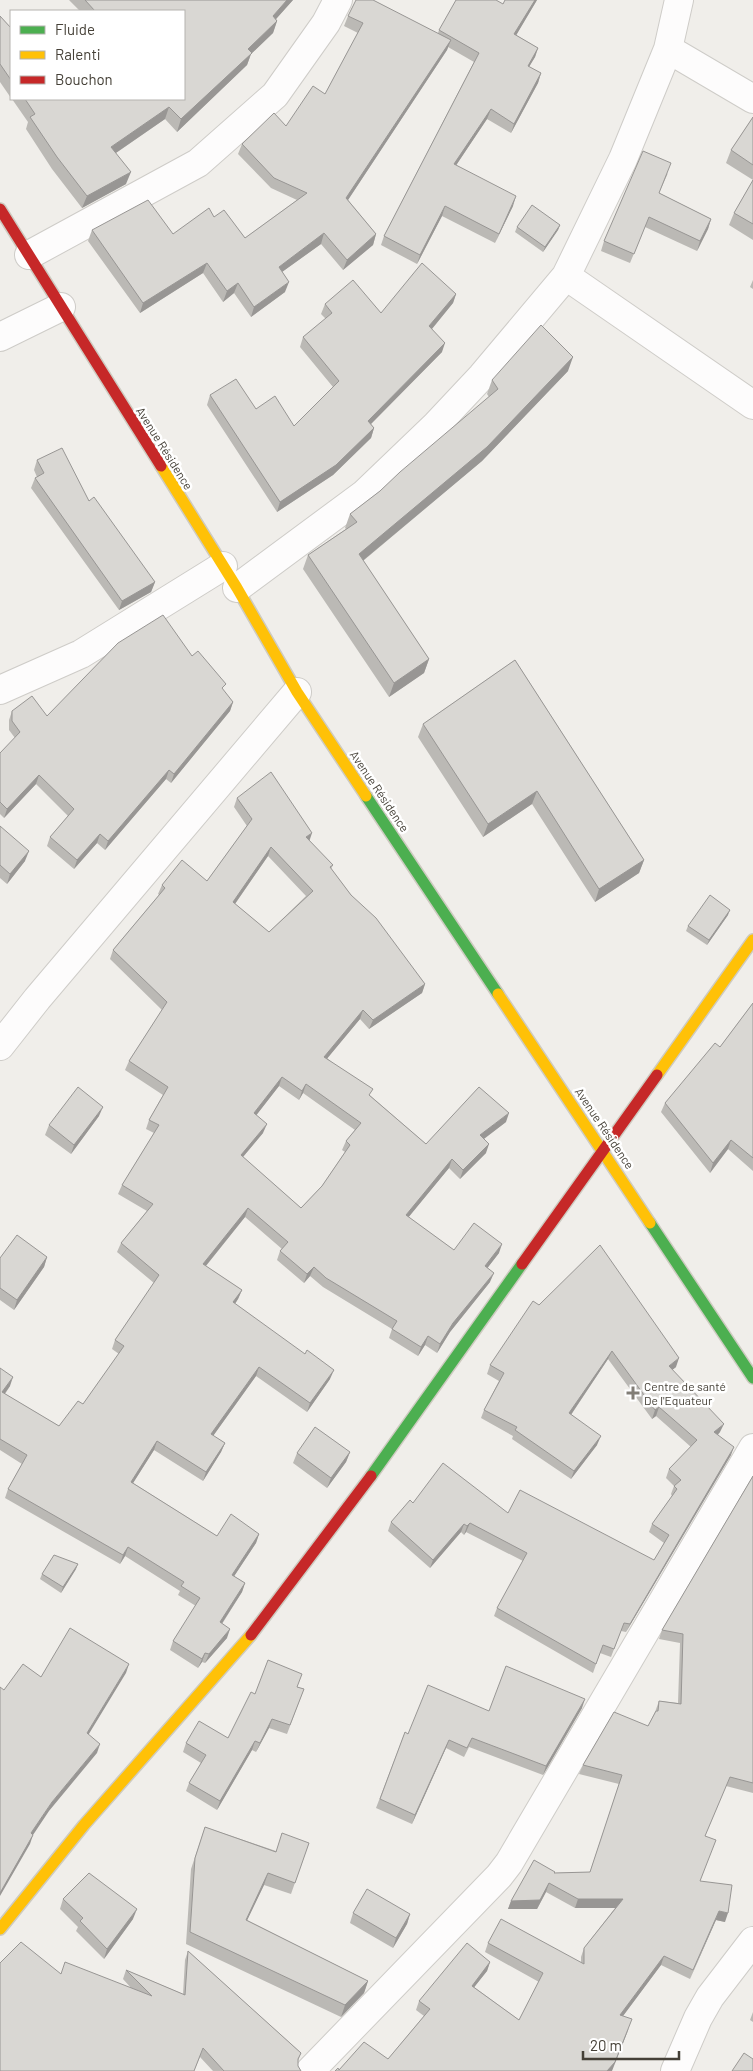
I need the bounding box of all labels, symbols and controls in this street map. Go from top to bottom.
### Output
legend [10,10,185,100]
text: Fluide [55,20,95,38]
text: Ralenti [55,45,101,63]
text: Bouchon [55,70,113,88]
street label: Avenue Résidence [134,404,196,492]
street label: Avenue Résidence [348,748,412,834]
street label: Avenue Résidence [573,1085,637,1171]
place label: Centre de santé De l'Equateur [644,1379,726,1407]
marker: Centre de santé De l'Equateur [626,1386,640,1400]
scale bar [583,2028,679,2060]
text: 20 m [590,2036,622,2054]

